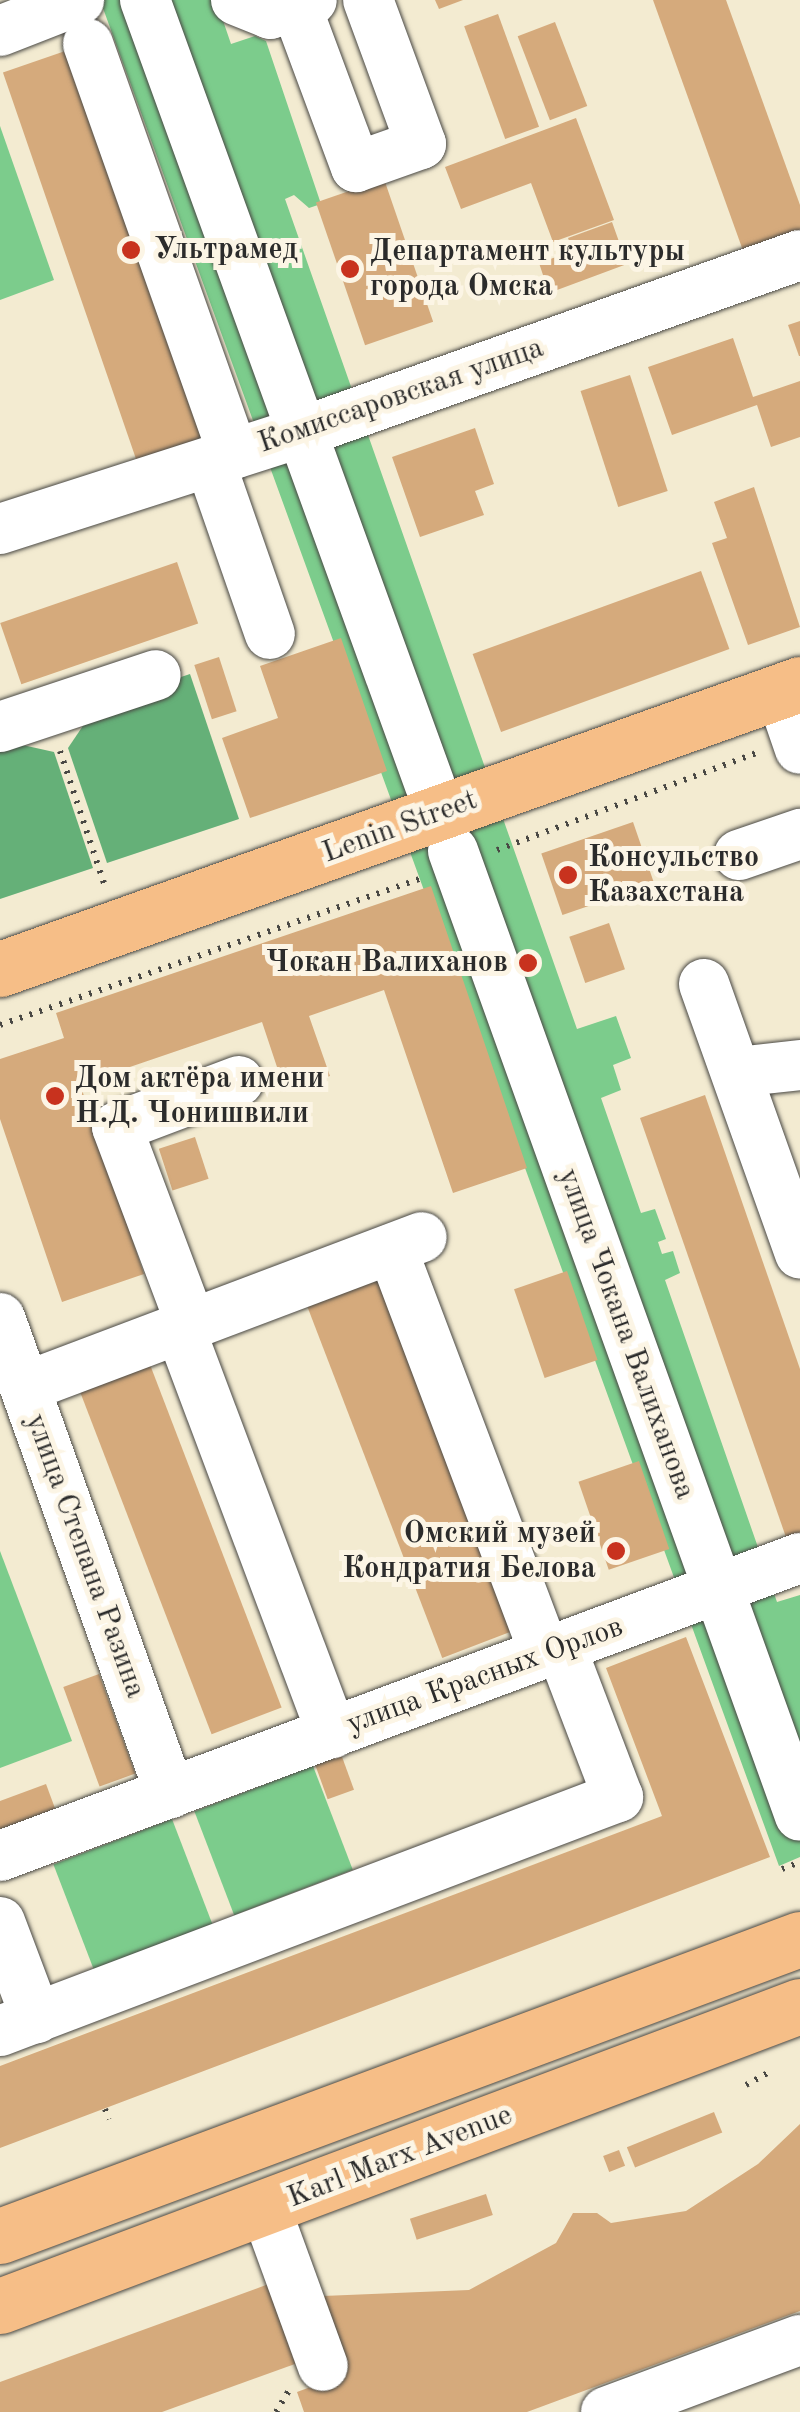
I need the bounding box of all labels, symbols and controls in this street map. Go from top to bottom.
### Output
place label: Ультрамед [154,232,298,268]
place label: Департамент культуры города Омска [370,234,685,304]
marker: Ультрамед [118,237,144,263]
marker: Департамент культуры города Омска [339,258,361,280]
street label: Комиссаровская улица [253,330,549,462]
street label: Lenin Street [318,782,482,872]
place label: Консульство Казахстана [588,840,759,910]
marker: Консульство Казахстана [557,864,579,886]
place label: Чокан Валиханов [266,945,508,981]
marker: Чокан Валиханов [517,952,539,974]
place label: Дом актёра имени Н.Д. Чонишвили [75,1061,324,1132]
marker: Дом актёра имени Н.Д. Чонишвили [44,1085,66,1107]
street label: улица Чокана Валиханова [549,1164,703,1504]
street label: улица Степана Разина [17,1409,153,1703]
place label: Омский музей Кондратия Белова [342,1516,596,1586]
marker: Омский музей Кондратия Белова [605,1540,627,1562]
street label: улица Красных Орлов [342,1609,628,1743]
street label: Karl Marx Avenue [283,2098,517,2216]

